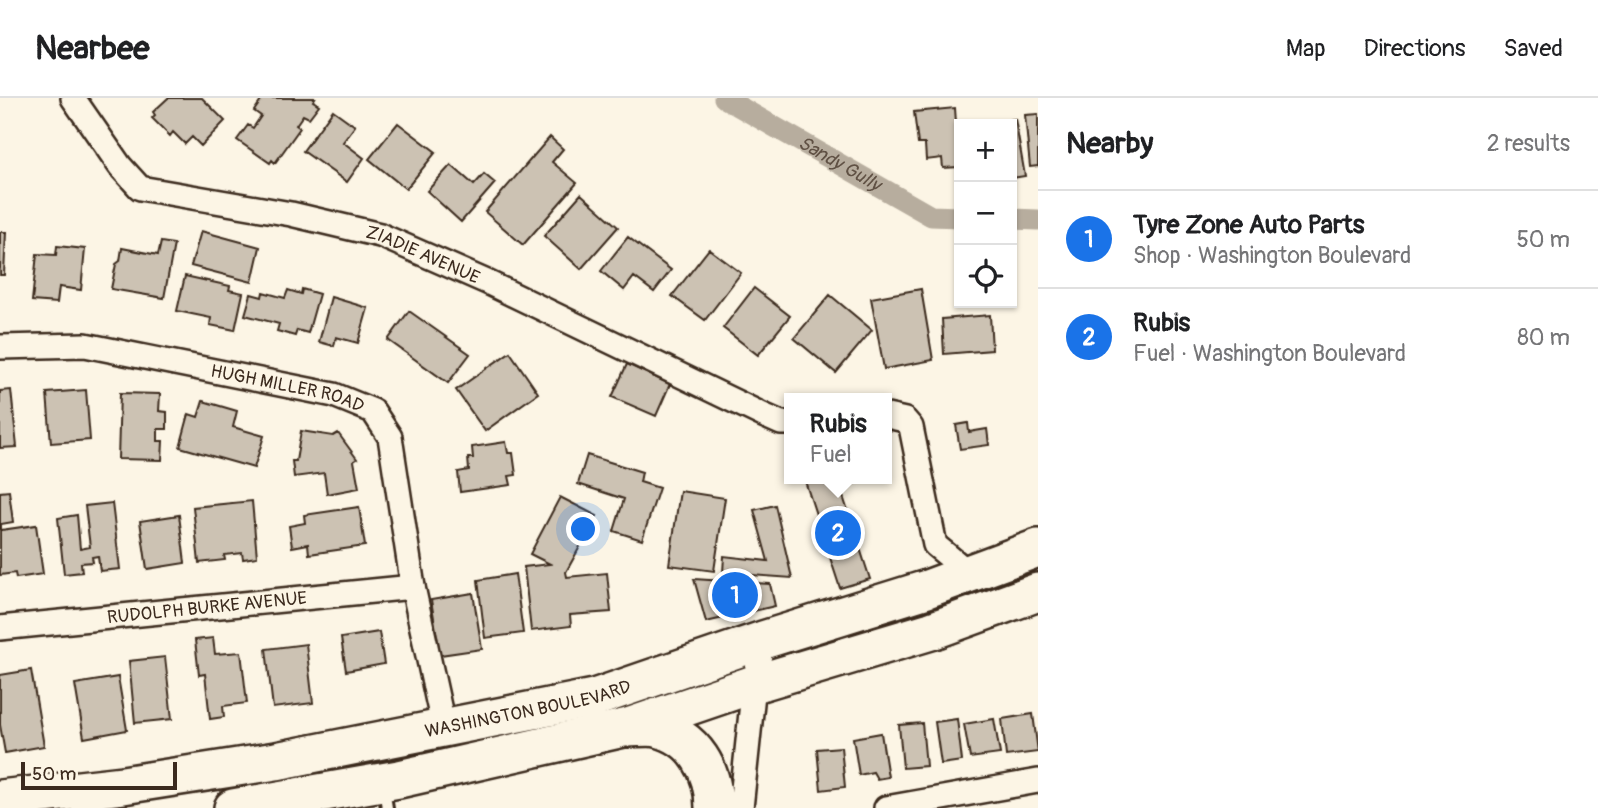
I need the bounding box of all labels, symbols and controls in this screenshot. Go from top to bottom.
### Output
text: Nearbee [35,28,149,69]
text: Map [1286,34,1326,63]
text: Directions [1364,34,1465,63]
text: Saved [1503,34,1563,63]
map controls [954,119,1017,308]
button: + [954,119,1017,182]
text: Nearby [1066,125,1153,162]
text: 2 results [1487,129,1570,158]
water label: Sandy Gully [794,131,888,198]
button: − [954,182,1017,245]
text: Tyre Zone Auto Parts [1133,209,1364,241]
street label: ZIADIE AVENUE [364,221,483,289]
text: 1 [1085,225,1094,254]
text: 50 m [1516,225,1570,254]
text: Shop · Washington Boulevard [1133,241,1411,270]
button: locate [954,245,1017,308]
text: Rubis [1133,307,1190,339]
text: 2 [1083,323,1095,352]
text: 80 m [1517,323,1570,352]
text: Fuel · Washington Boulevard [1133,339,1406,368]
street label: HUGH MILLER ROAD [209,359,368,418]
popup [784,393,892,484]
text: Rubis [809,408,867,440]
text: Fuel [809,440,852,469]
pin: 2 [815,507,861,559]
your location [566,512,600,546]
pin: 1 [712,569,758,621]
street label: RUDOLPH BURKE AVENUE [106,586,308,629]
street label: WASHINGTON BOULEVARD [423,675,634,743]
scale bar [21,759,177,791]
text: 50 m [32,762,76,786]

